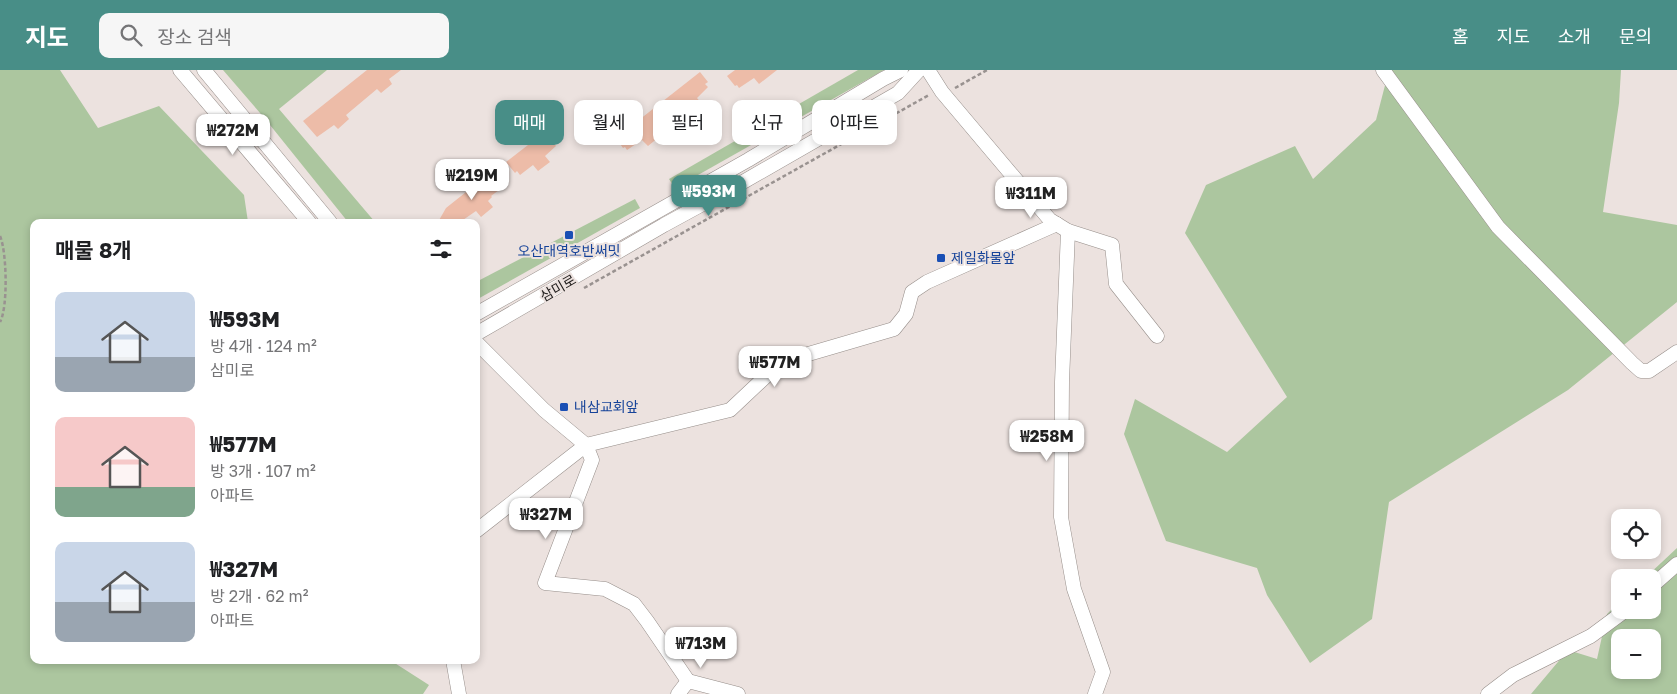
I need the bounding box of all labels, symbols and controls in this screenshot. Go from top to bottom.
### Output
search box [99,13,449,58]
icon: search [117,21,145,49]
text: 지도 [25,22,69,51]
text: 장소 검색 [157,25,232,48]
text: 홈 [1452,25,1469,47]
text: 지도 [1497,25,1530,47]
text: 소개 [1558,25,1591,47]
text: 문의 [1619,25,1652,47]
chip: 매매 [495,100,564,145]
chip: 월세 [574,100,643,145]
chip: 필터 [653,100,722,145]
chip: 신규 [732,100,802,145]
chip: 아파트 [812,100,897,145]
pin: ₩272M [198,114,268,156]
text: ₩272M [207,120,259,140]
pin: ₩219M [437,158,507,201]
text: ₩219M [446,165,498,185]
pin: ₩593M [674,174,744,217]
pin: ₩311M [996,176,1066,219]
text: ₩593M [682,181,736,201]
text: ₩311M [1006,183,1056,203]
marker: 오산대역호반써밋 [563,229,575,241]
icon: filters [427,235,455,263]
text: 매물 8개 [55,237,132,263]
place label: 오산대역호반써밋 [517,242,621,259]
place label: 제일화물앞 [951,249,1016,266]
marker: 제일화물앞 [935,252,947,264]
street label: 삼미로 [537,270,579,305]
text: ₩593M [210,306,280,332]
icon: home [95,312,155,372]
text: 방 4개 · 124 m² [210,336,317,356]
pin: ₩577M [740,346,810,388]
text: ₩577M [750,352,800,372]
text: 삼미로 [210,360,254,380]
place label: 내삼교회앞 [574,398,639,415]
marker: 내삼교회앞 [558,401,570,413]
pin: ₩258M [1012,420,1082,462]
text: ₩258M [1020,426,1074,446]
text: ₩577M [210,431,277,457]
icon: home [95,437,155,497]
text: 방 3개 · 107 m² [210,461,316,481]
text: 아파트 [210,485,254,505]
pin: ₩327M [511,498,581,540]
text: ₩327M [520,504,572,524]
map controls [1611,509,1661,679]
button: locate [1611,509,1661,559]
text: ₩327M [210,556,278,582]
icon: home [95,562,155,622]
button: + [1611,569,1661,619]
text: 방 2개 · 62 m² [210,586,308,606]
text: 아파트 [210,610,254,630]
pin: ₩713M [666,626,736,669]
button: − [1611,629,1661,679]
text: ₩713M [676,633,726,653]

